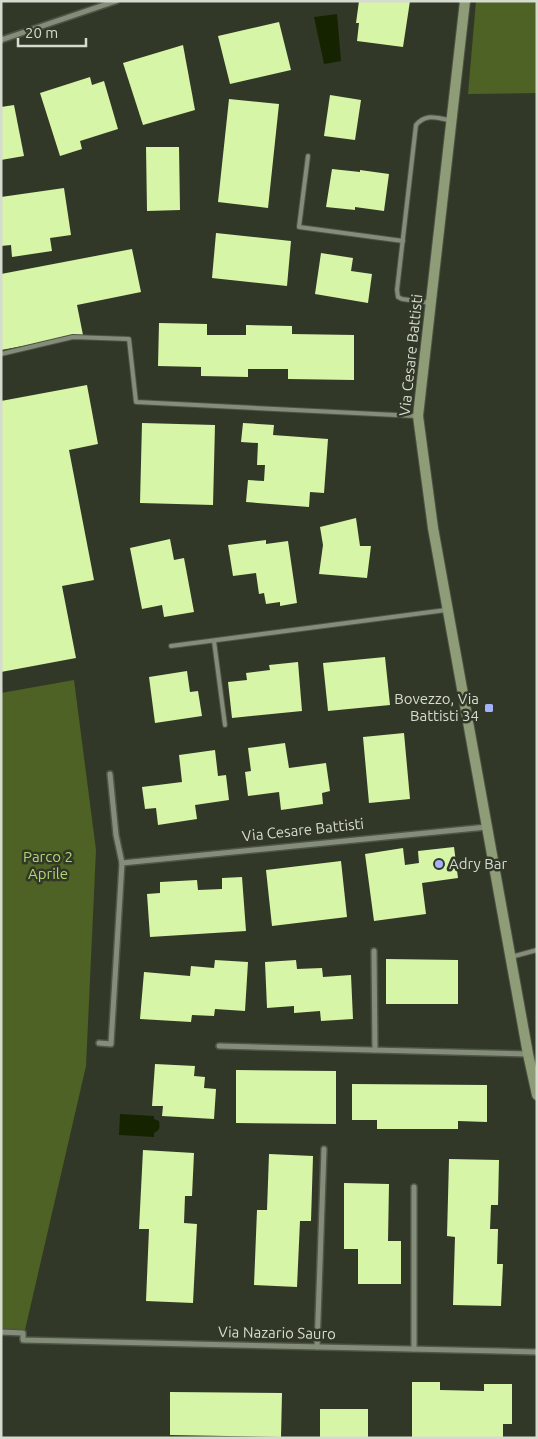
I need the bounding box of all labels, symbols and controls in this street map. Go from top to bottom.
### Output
scale bar [18,15,85,47]
text: 20 m [25,24,58,41]
street label: Via Cesare Battisti [396,293,425,417]
place label: Bovezzo, Via Battisti 34 [394,690,479,724]
marker: Bovezzo, Via Battisti 34 [483,702,495,714]
street label: Via Cesare Battisti [241,815,365,844]
park label: Parco 2 Aprile [23,848,73,882]
place label: Adry Bar [449,855,507,872]
marker: Adry Bar [433,858,445,870]
street label: Via Nazario Sauro [218,1323,336,1342]

